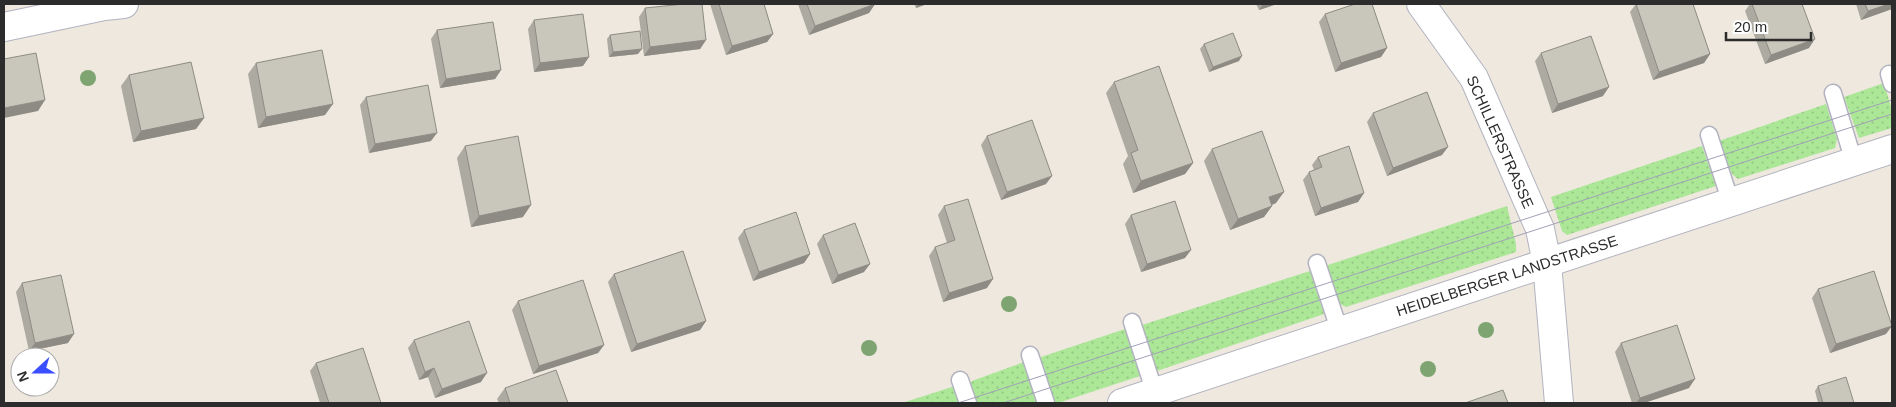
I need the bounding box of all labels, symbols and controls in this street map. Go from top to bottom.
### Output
scale bar [1726,10,1811,42]
text: 20 m [1734,18,1767,35]
street label: SCHILLERSTRASSE [1464,73,1537,211]
street label: HEIDELBERGER LANDSTRASSE [1394,232,1620,319]
north arrow [10,347,60,397]
text: N [14,369,32,384]

